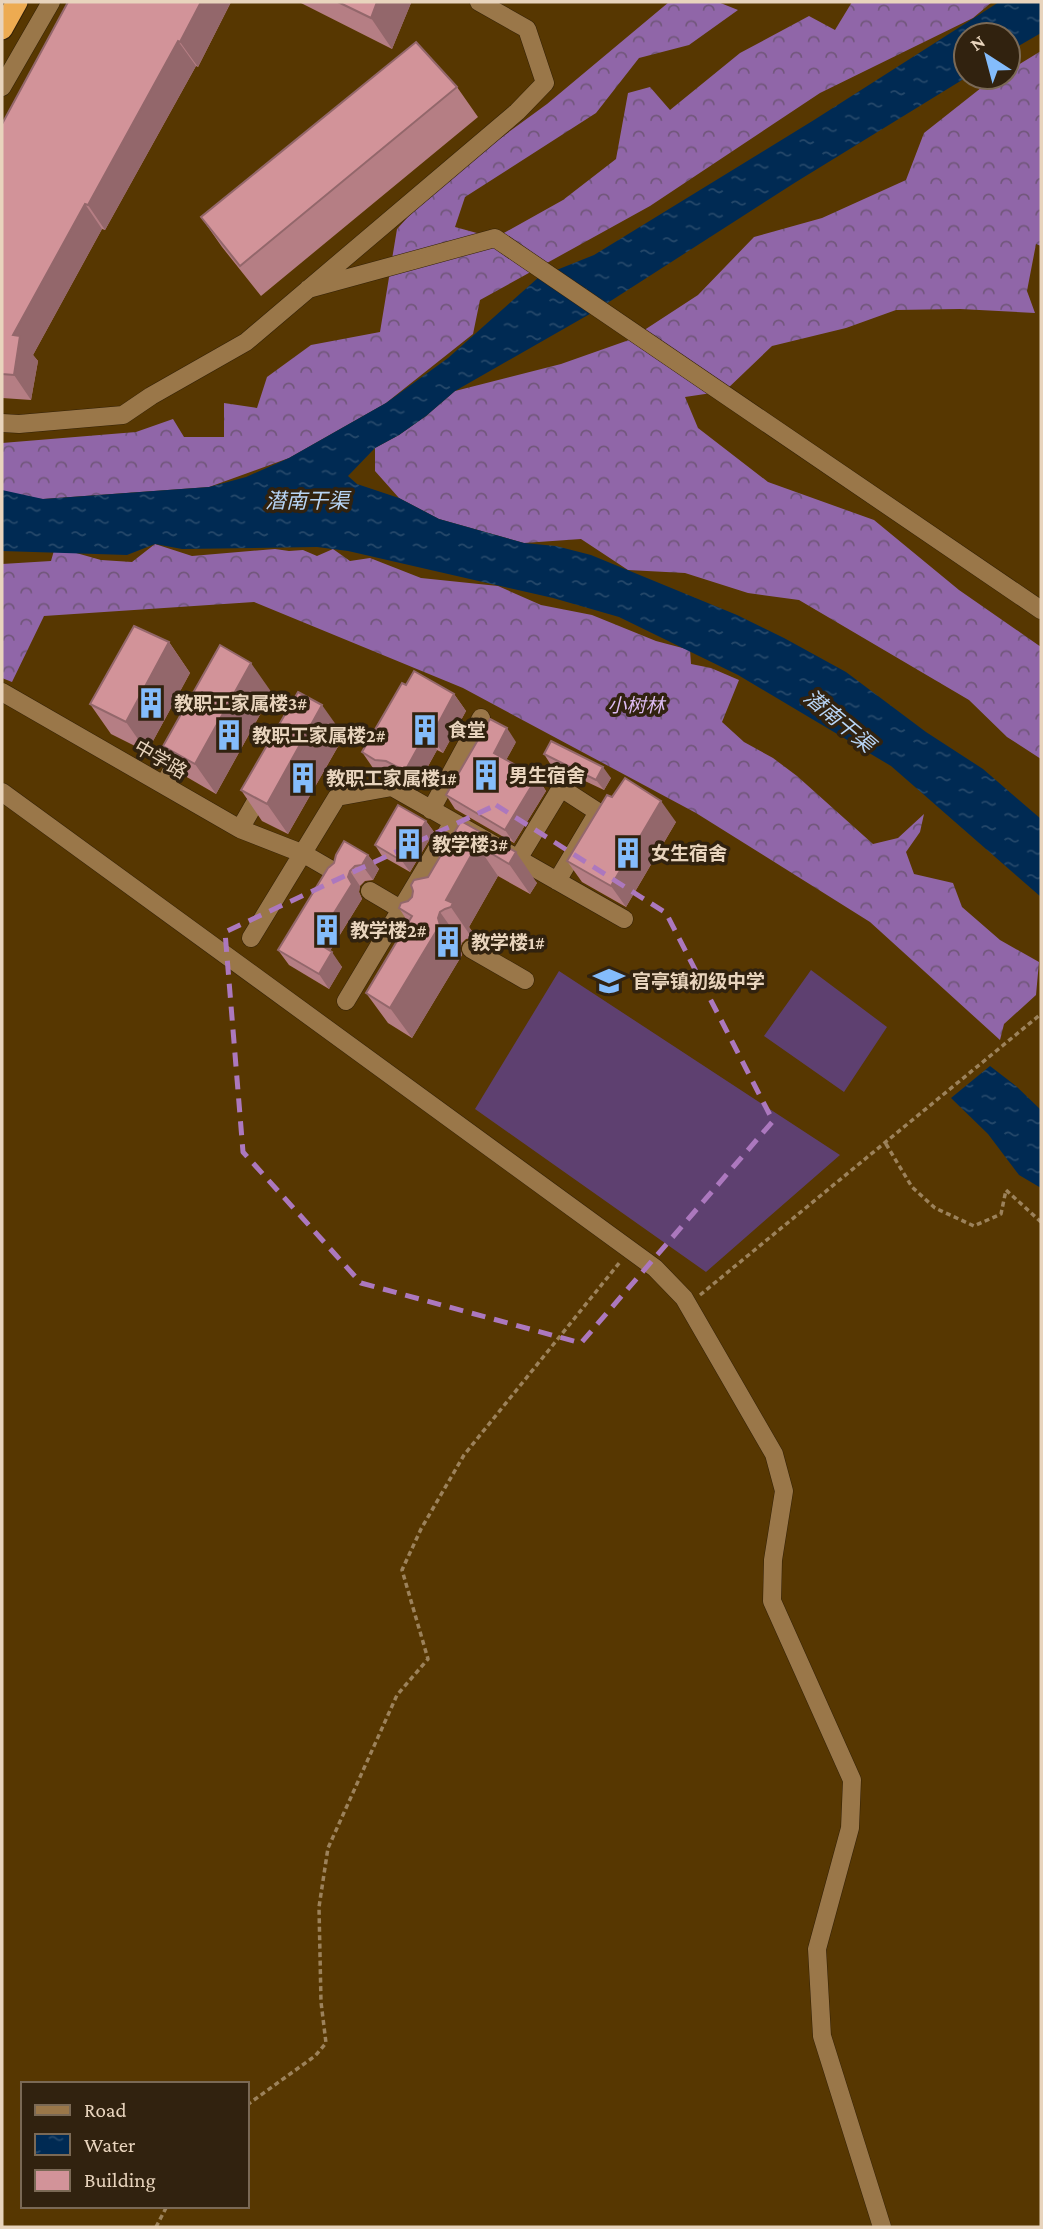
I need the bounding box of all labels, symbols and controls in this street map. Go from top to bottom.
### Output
north arrow [952,21,1022,91]
text: N [966,30,989,55]
water label: 潜南干渠 [265,489,352,513]
water label: 潜南干渠 [799,685,881,759]
building icon: 教职工家属楼3# [134,686,168,720]
place label: 教职工家属楼3# [174,693,307,714]
park label: 小树林 [607,695,666,716]
building icon: 食堂 [408,713,442,747]
building icon: 教职工家属楼2# [212,718,246,752]
place label: 食堂 [448,720,486,741]
place label: 教职工家属楼2# [252,725,386,746]
street label: 中学路 [131,736,191,783]
building icon: 男生宿舍 [469,758,503,792]
building icon: 教职工家属楼1# [286,761,320,795]
place label: 男生宿舍 [509,765,585,786]
place label: 教职工家属楼1# [326,768,457,789]
building icon: 教学楼3# [392,827,426,861]
place label: 教学楼3# [432,834,508,855]
building icon: 女生宿舍 [611,836,645,870]
place label: 女生宿舍 [651,843,727,864]
building icon: 教学楼2# [310,913,344,947]
place label: 教学楼2# [350,920,427,941]
building icon: 教学楼1# [431,925,465,959]
place label: 教学楼1# [471,932,545,953]
school or university icon: 官亭镇初级中学 [592,964,626,998]
place label: 官亭镇初级中学 [632,971,765,992]
legend [21,2082,248,2208]
text: Road [84,2098,127,2122]
text: Water [84,2133,136,2157]
text: Building [84,2168,156,2192]

